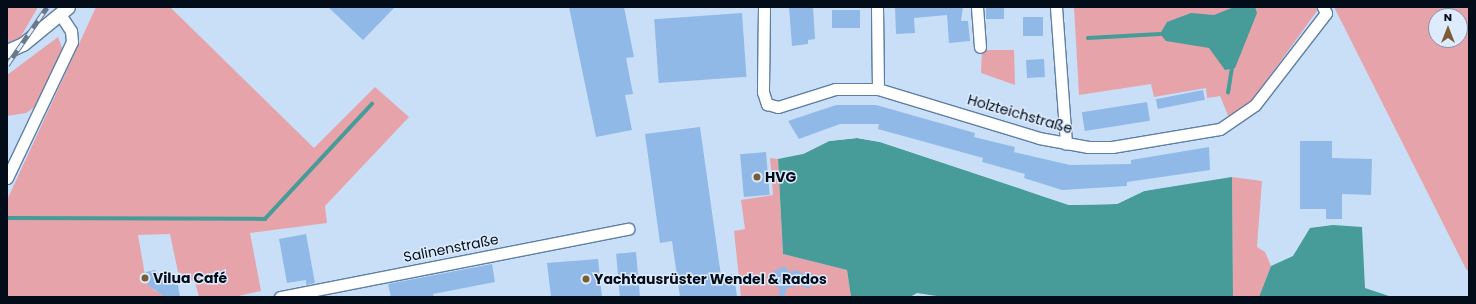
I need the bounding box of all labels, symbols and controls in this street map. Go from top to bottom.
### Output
north arrow [1428,8,1468,48]
text: N [1444,9,1452,25]
street label: Holzteichstraße [966,91,1074,137]
place label: HVG [765,169,796,185]
marker: HVG [752,172,762,182]
street label: Salinenstraße [402,231,500,265]
place label: Vilua Café [153,270,227,286]
place label: Yachtausrüster Wendel & Rados [594,271,827,287]
marker: Vilua Café [140,273,150,283]
marker: Yachtausrüster Wendel & Rados [581,274,591,284]

